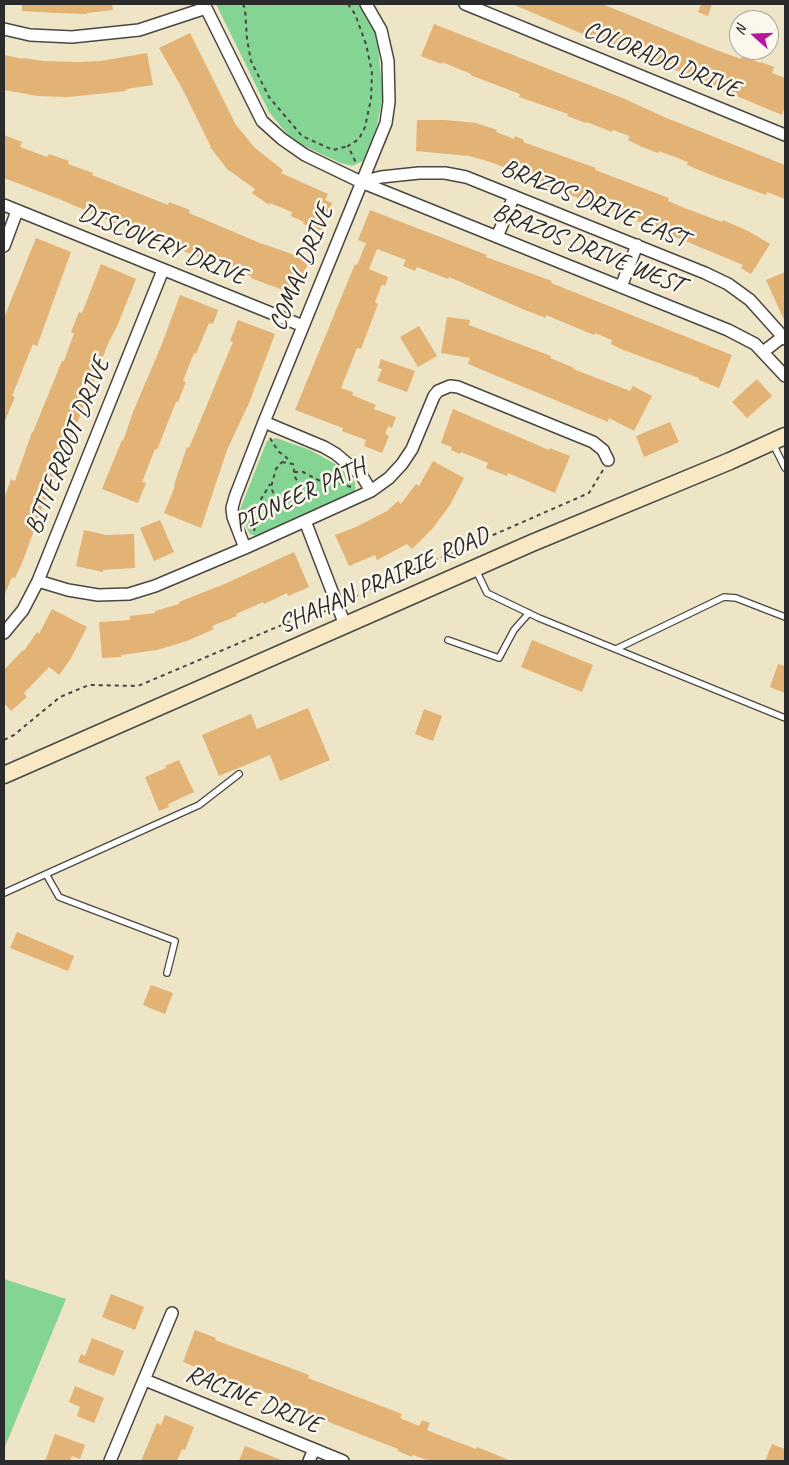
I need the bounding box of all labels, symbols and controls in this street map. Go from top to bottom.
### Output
north arrow [729,10,779,60]
street label: COLORADO DRIVE [579,15,743,105]
text: N [731,23,750,37]
street label: BRAZOS DRIVE EAST [496,153,692,255]
street label: BRAZOS DRIVE WEST [488,197,688,301]
street label: DISCOVERY DRIVE [74,198,250,292]
street label: COMAL DRIVE [263,201,341,335]
street label: BITTERROOT DRIVE [19,353,117,539]
street label: PIONEER PATH [230,453,370,539]
street label: SHAHAN PRAIRIE ROAD [274,521,494,641]
street label: RACINE DRIVE [181,1359,325,1441]

